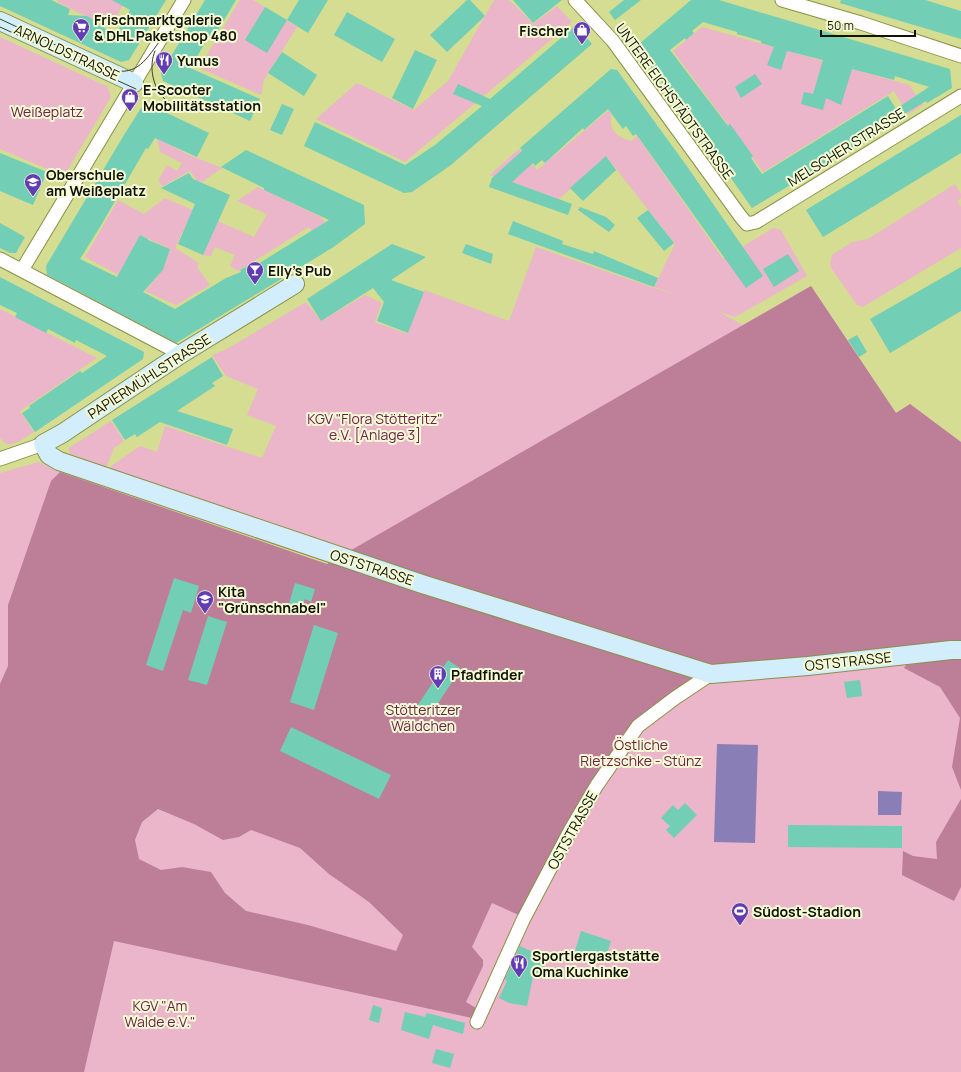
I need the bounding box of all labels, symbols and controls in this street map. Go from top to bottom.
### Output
place label: Frischmarktgalerie & DHL Paketshop 480 [94,10,237,45]
scale bar [821,12,915,38]
supermarket icon: Frischmarktgalerie & DHL Paketshop 480 [71,17,91,42]
text: 50 m [827,17,854,34]
street label: ARNOLDSTRASSE [11,19,123,85]
street label: UNTERE EICHSTÄDTSTRASSE [612,19,738,183]
shop icon: Fischer [572,20,592,45]
place label: Fischer [519,21,569,40]
restaurant icon: Yunus [154,50,174,75]
place label: Yunus [177,51,219,70]
place label: E-Scooter Mobilitätsstation [143,80,261,115]
shop icon: E-Scooter Mobilitätsstation [120,87,140,112]
park label: Weißeplatz [11,102,83,121]
street label: MELSCHER STRASSE [784,103,908,191]
place label: Oberschule am Weißeplatz [46,165,146,200]
school or university icon: Oberschule am Weißeplatz [23,172,43,197]
bar icon: Elly's Pub [245,260,265,285]
place label: Elly's Pub [268,261,332,280]
street label: PAPIERMÜHLSTRASSE [84,329,214,423]
park label: KGV "Flora Stötteritz" e.V. [Anlage 3] [307,409,443,444]
street label: OSTSTRASSE [328,545,416,589]
place label: Kita "Grünschnabel" [218,582,327,617]
school or university icon: Kita "Grünschnabel" [195,589,215,614]
street label: OSTSTRASSE [804,647,892,675]
building icon: Pfadfinder [428,664,448,689]
place label: Pfadfinder [451,665,523,684]
park label: Stötteritzer Wäldchen [386,700,460,735]
park label: Östliche Rietzschke - Stünz [580,735,702,770]
street label: OSTSTRASSE [543,787,601,873]
sports icon: Südost-Stadion [730,901,750,926]
place label: Südost-Stadion [753,902,861,921]
place label: Sportlergaststätte Oma Kuchinke [532,946,660,981]
restaurant icon: Sportlergaststätte Oma Kuchinke [509,953,529,978]
park label: KGV "Am Walde e.V." [125,996,195,1031]

